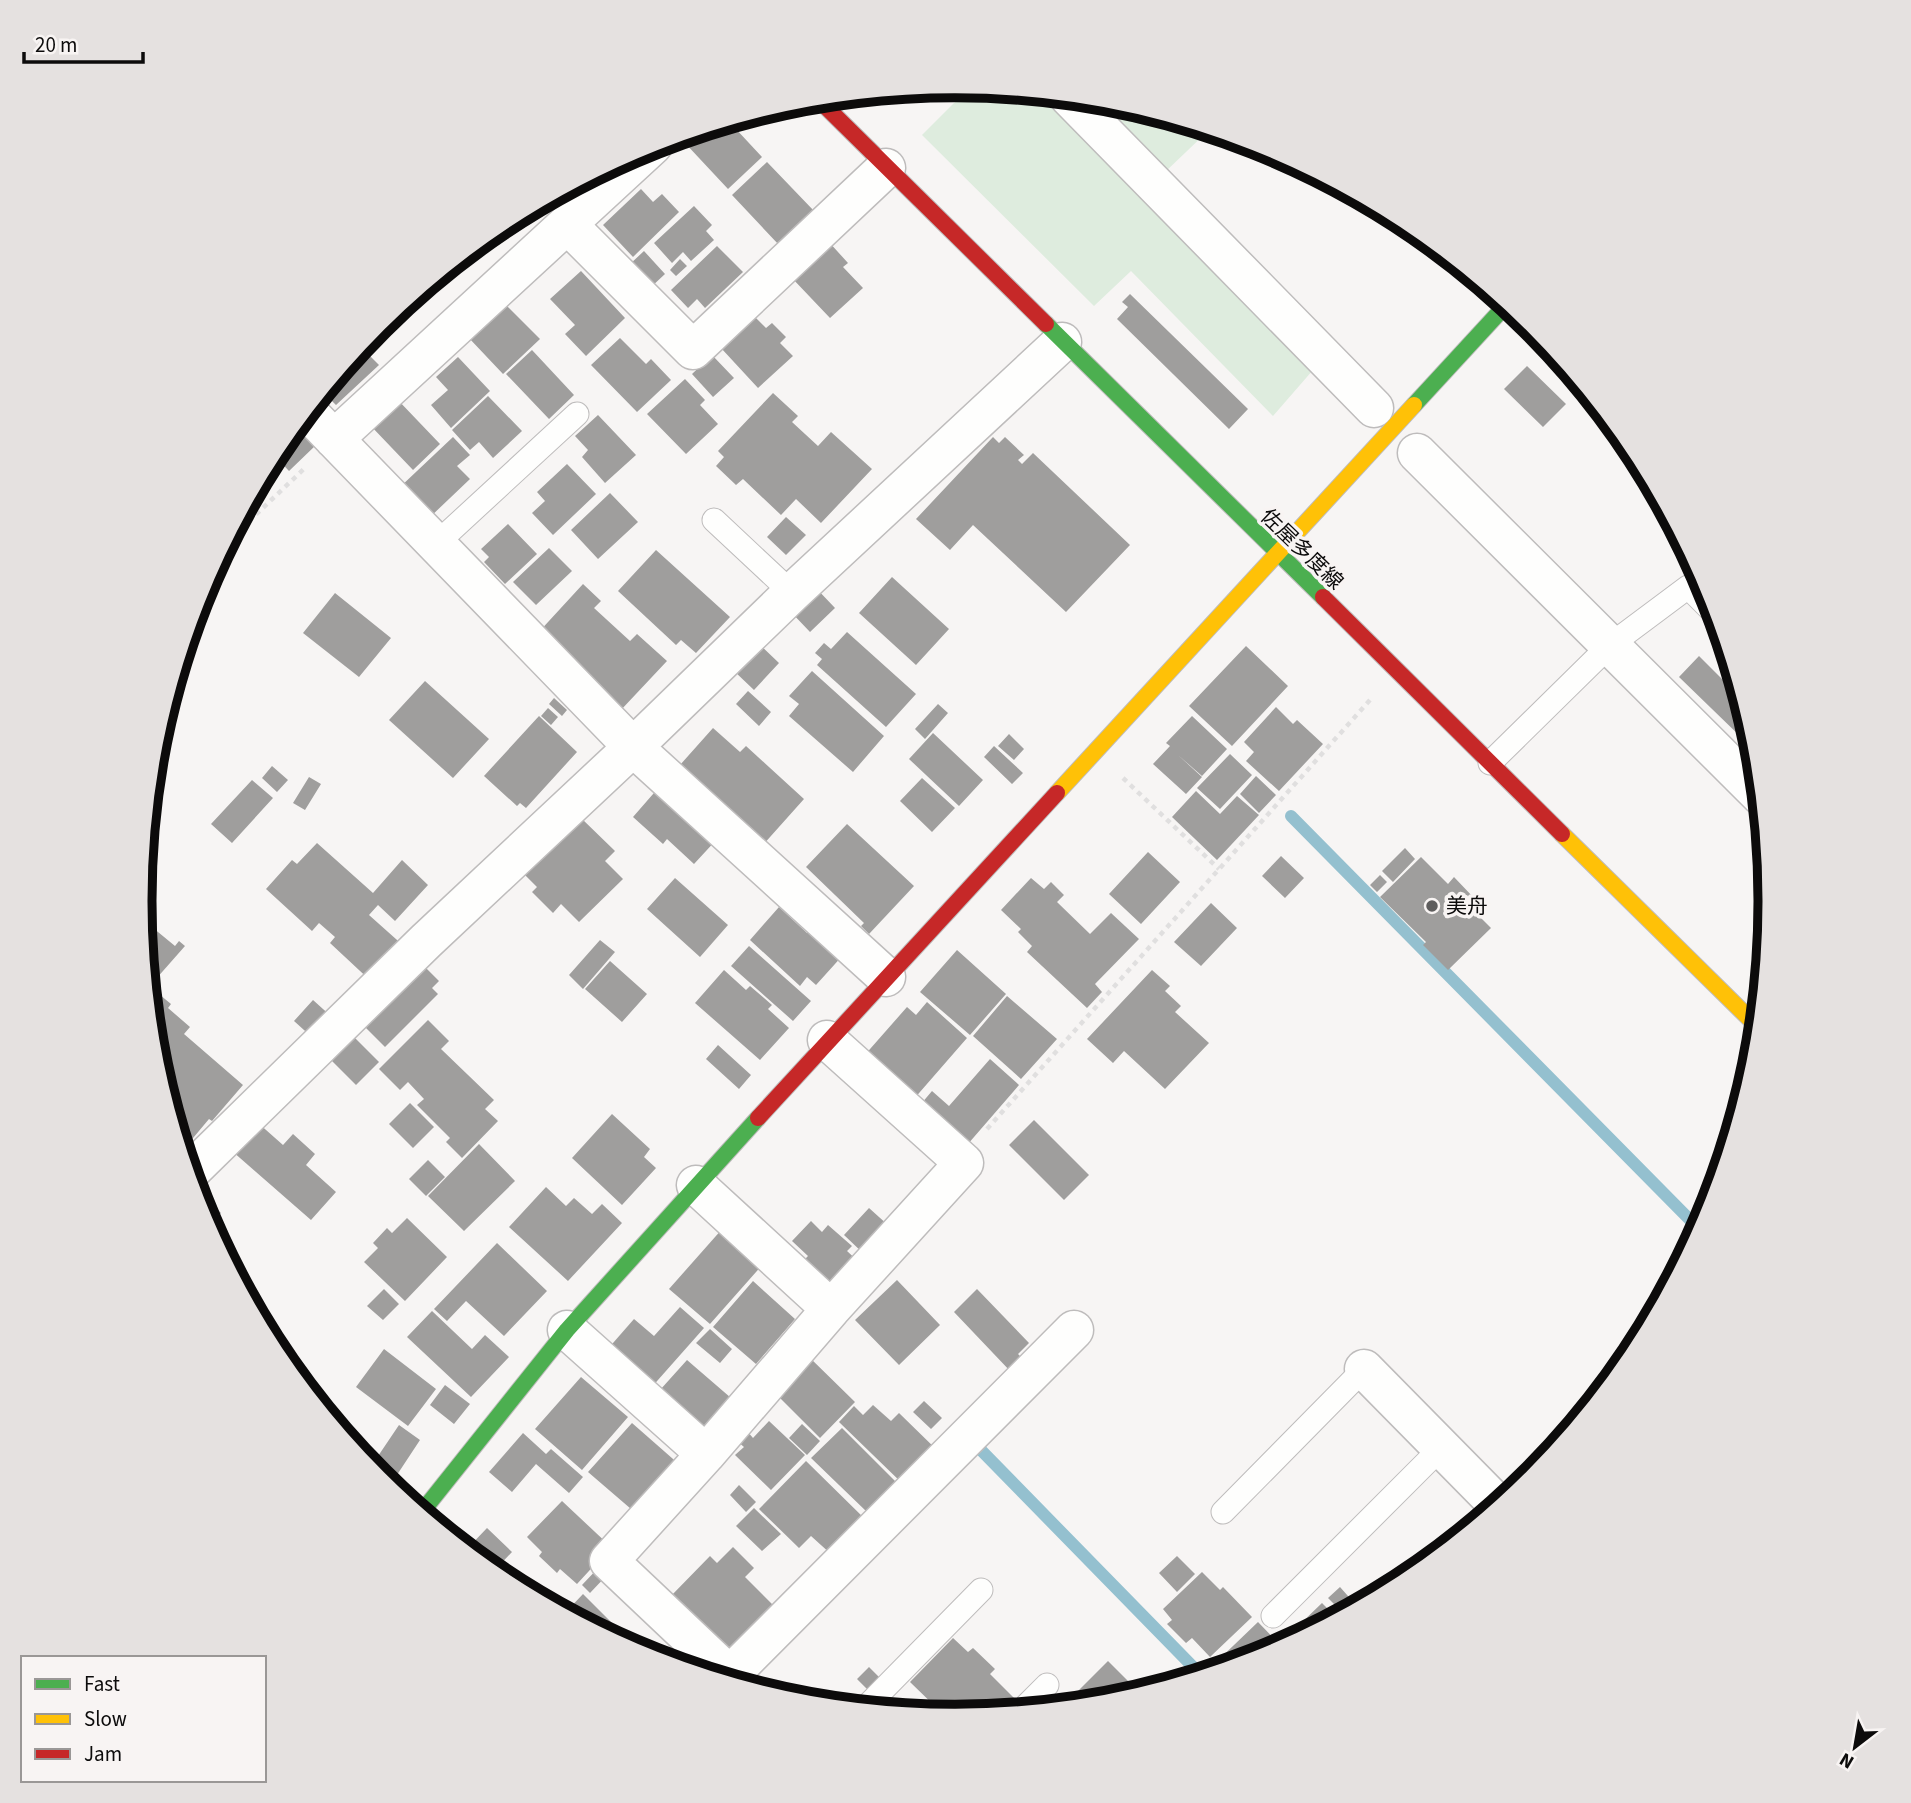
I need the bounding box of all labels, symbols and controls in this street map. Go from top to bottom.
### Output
scale bar [24,21,144,65]
text: 20 m [35,30,77,60]
street label: 佐屋多度線 [1254,502,1350,596]
place label: 美舟 [1446,891,1488,921]
marker: 美舟 [1424,898,1440,914]
legend [21,1656,266,1782]
text: Fast [84,1669,120,1699]
text: Slow [84,1704,127,1734]
north arrow [1820,1712,1890,1782]
text: Jam [84,1739,122,1769]
text: N [1835,1745,1859,1775]

